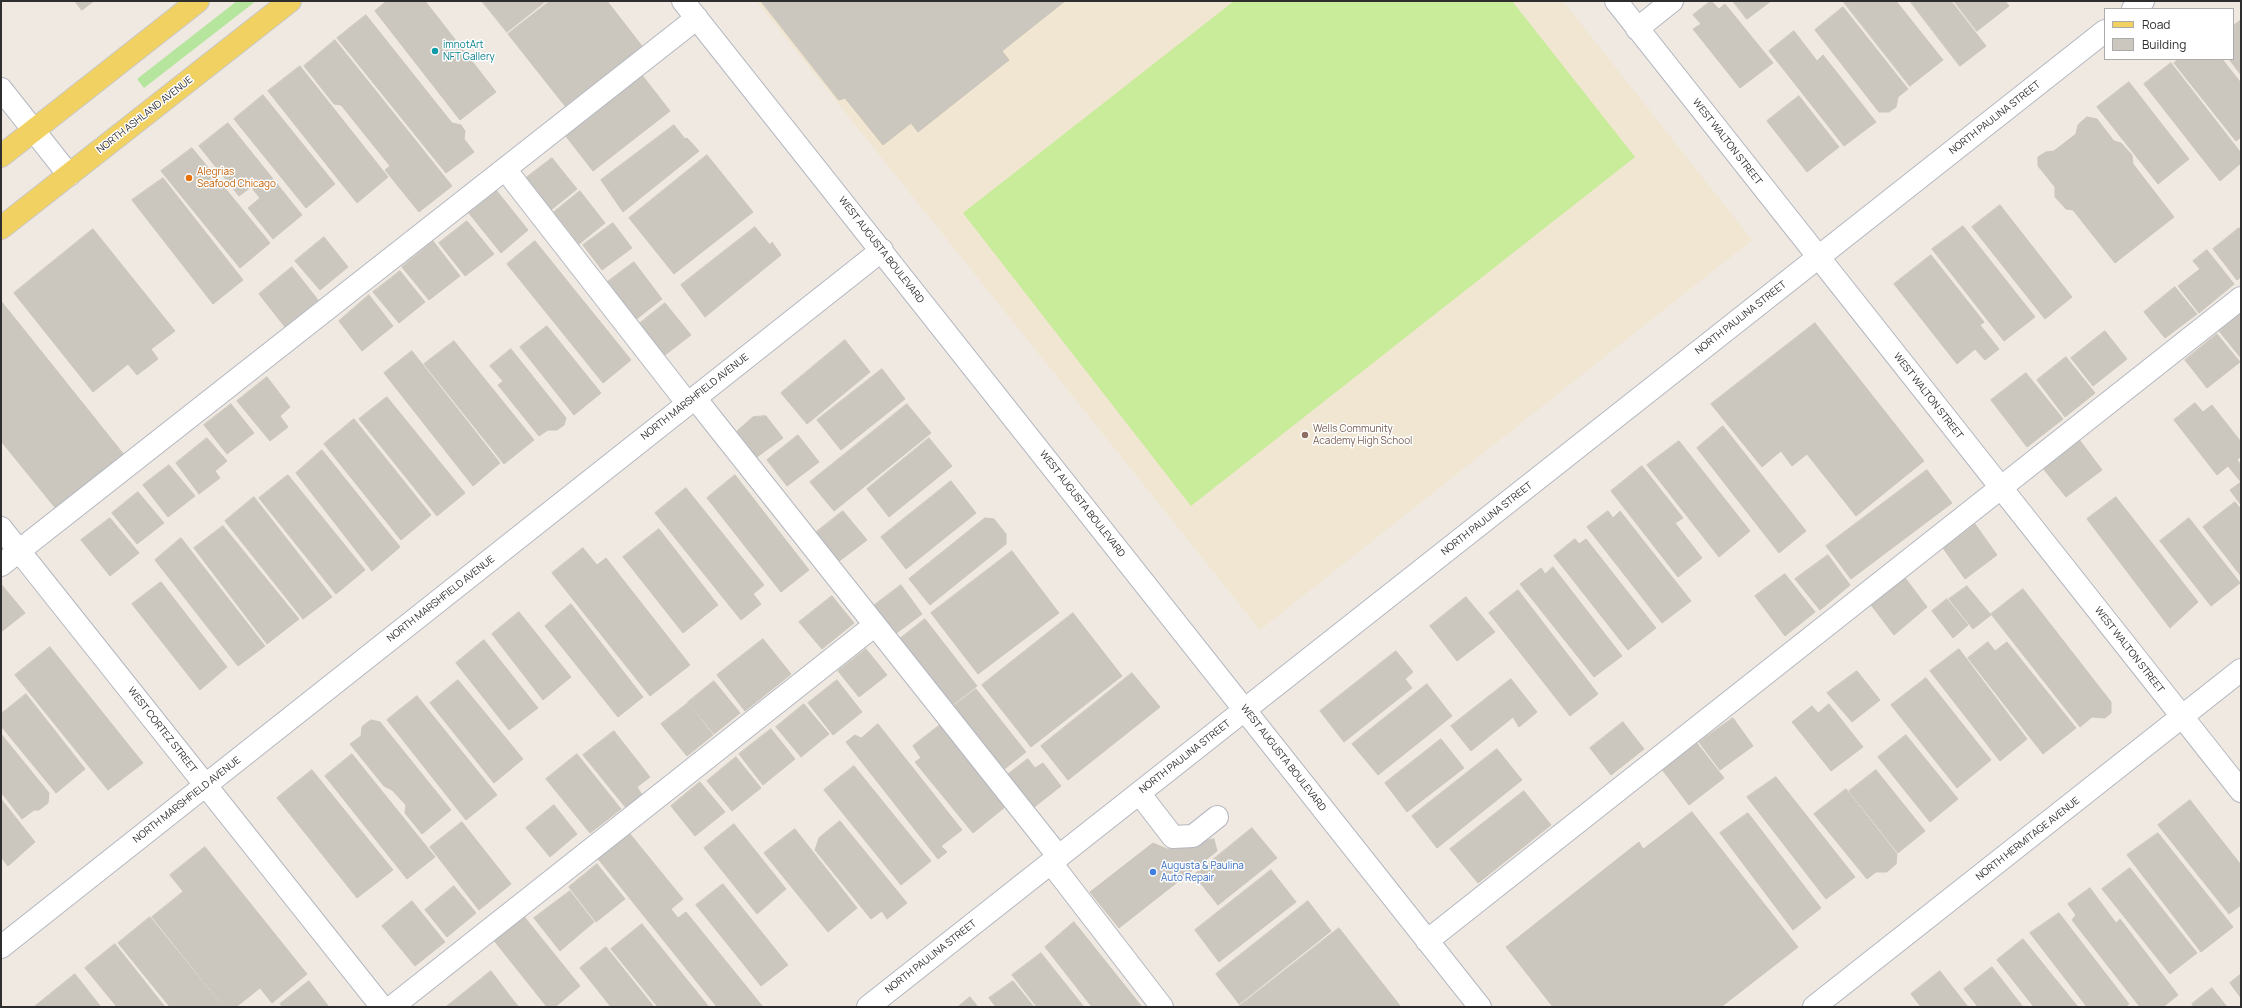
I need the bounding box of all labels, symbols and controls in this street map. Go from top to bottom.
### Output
legend [2104,8,2234,60]
text: Road [2142,16,2170,33]
text: Building [2142,36,2186,53]
place label: imnotArt NFT Gallery [443,39,495,62]
marker: imnotArt NFT Gallery [430,46,440,56]
street label: NORTH ASHLAND AVENUE [95,74,195,156]
street label: NORTH PAULINA STREET [1947,79,2043,157]
street label: WEST WALTON STREET [1690,97,1764,187]
place label: Alegrias Seafood Chicago [197,166,276,190]
marker: Alegrias Seafood Chicago [184,173,194,183]
street label: WEST AUGUSTA BOULEVARD [836,194,926,306]
street label: NORTH PAULINA STREET [1693,279,1789,357]
street label: NORTH MARSHFIELD AVENUE [639,351,751,443]
street label: WEST WALTON STREET [1891,351,1965,441]
place label: Wells Community Academy High School [1313,423,1412,446]
marker: Wells Community Academy High School [1300,430,1310,440]
street label: WEST AUGUSTA BOULEVARD [1037,448,1127,560]
street label: NORTH PAULINA STREET [1439,480,1535,558]
street label: NORTH MARSHFIELD AVENUE [385,553,497,645]
street label: WEST WALTON STREET [2092,605,2166,695]
street label: WEST CORTEZ STREET [125,685,199,775]
street label: WEST AUGUSTA BOULEVARD [1238,702,1328,814]
street label: NORTH PAULINA STREET [1137,718,1233,796]
street label: NORTH MARSHFIELD AVENUE [131,754,243,846]
street label: NORTH HERMITAGE AVENUE [1974,795,2082,883]
place label: Augusta & Paulina Auto Repair [1161,860,1244,884]
marker: Augusta & Paulina Auto Repair [1148,867,1158,877]
street label: NORTH PAULINA STREET [883,918,979,996]

